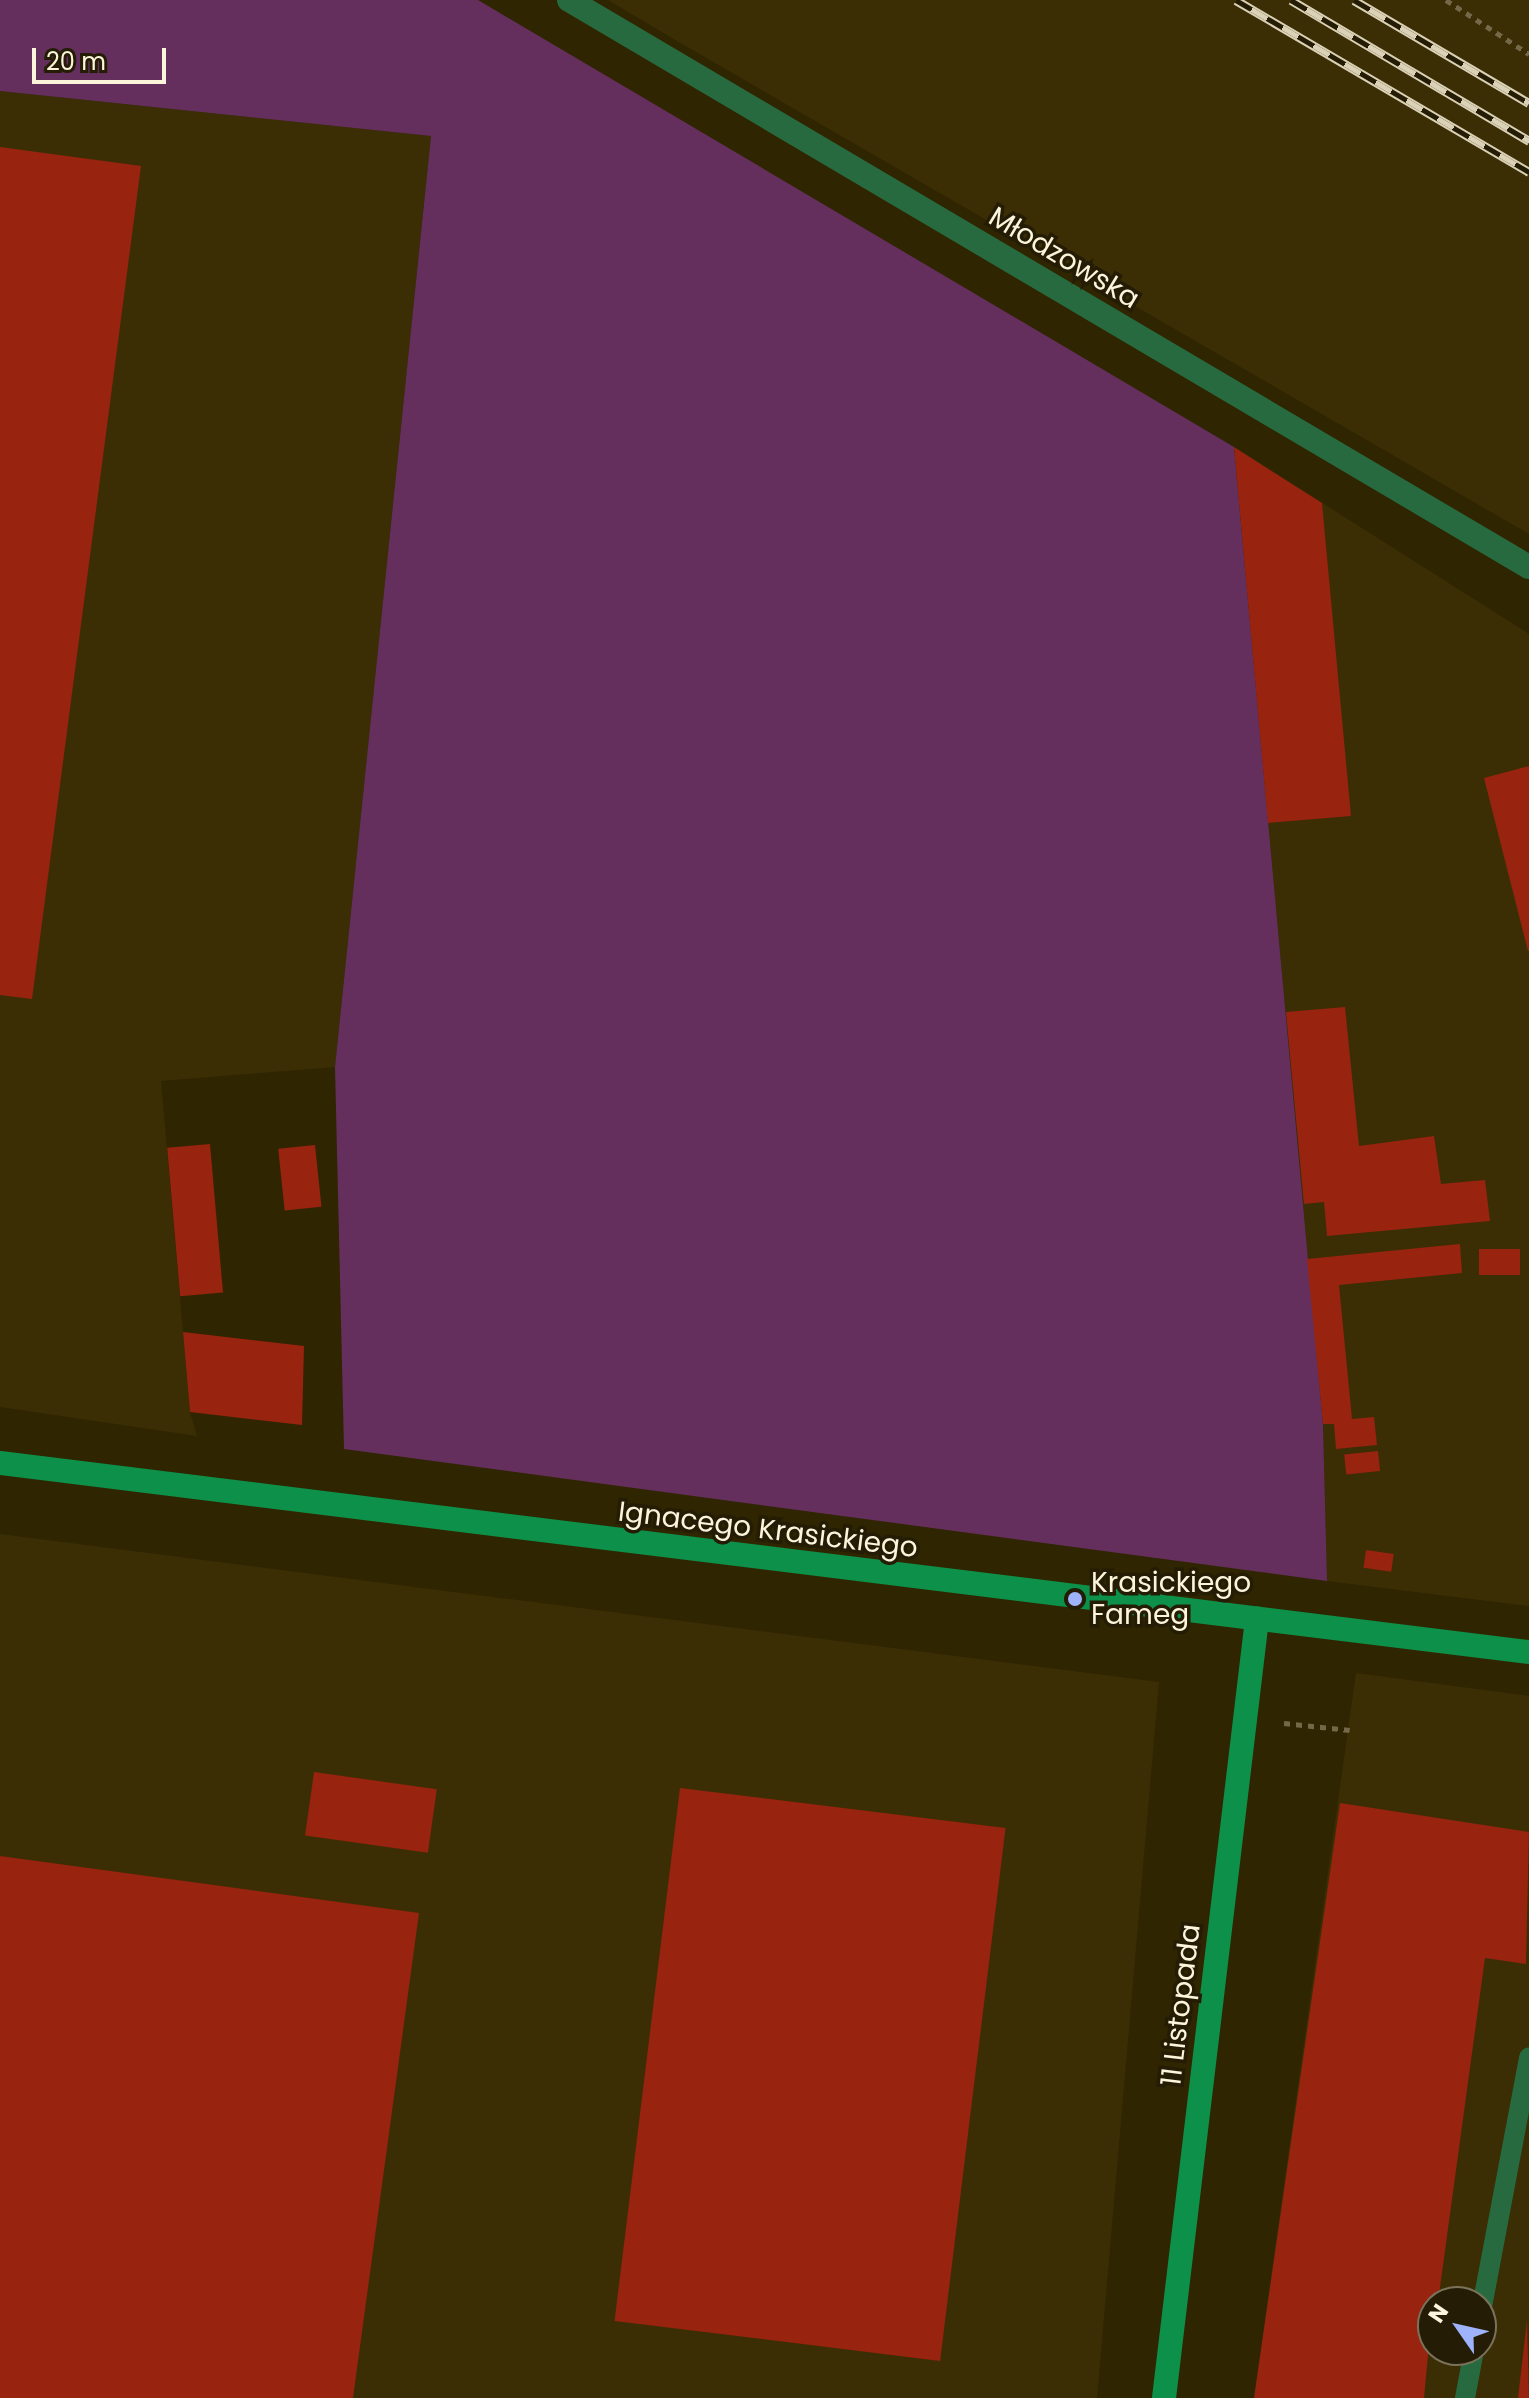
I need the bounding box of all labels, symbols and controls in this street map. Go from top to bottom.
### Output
scale bar [36,32,170,82]
text: 20 m [46,45,106,78]
street label: Młodzowska [983,200,1145,316]
street label: Ignacego Krasickiego [616,1495,920,1565]
place label: Krasickiego Fameg [1091,1566,1251,1632]
marker: Krasickiego Fameg [1066,1590,1084,1608]
street label: 11 Listopada [1154,1922,1208,2088]
north arrow [1417,2286,1497,2366]
text: N [1421,2298,1456,2329]

